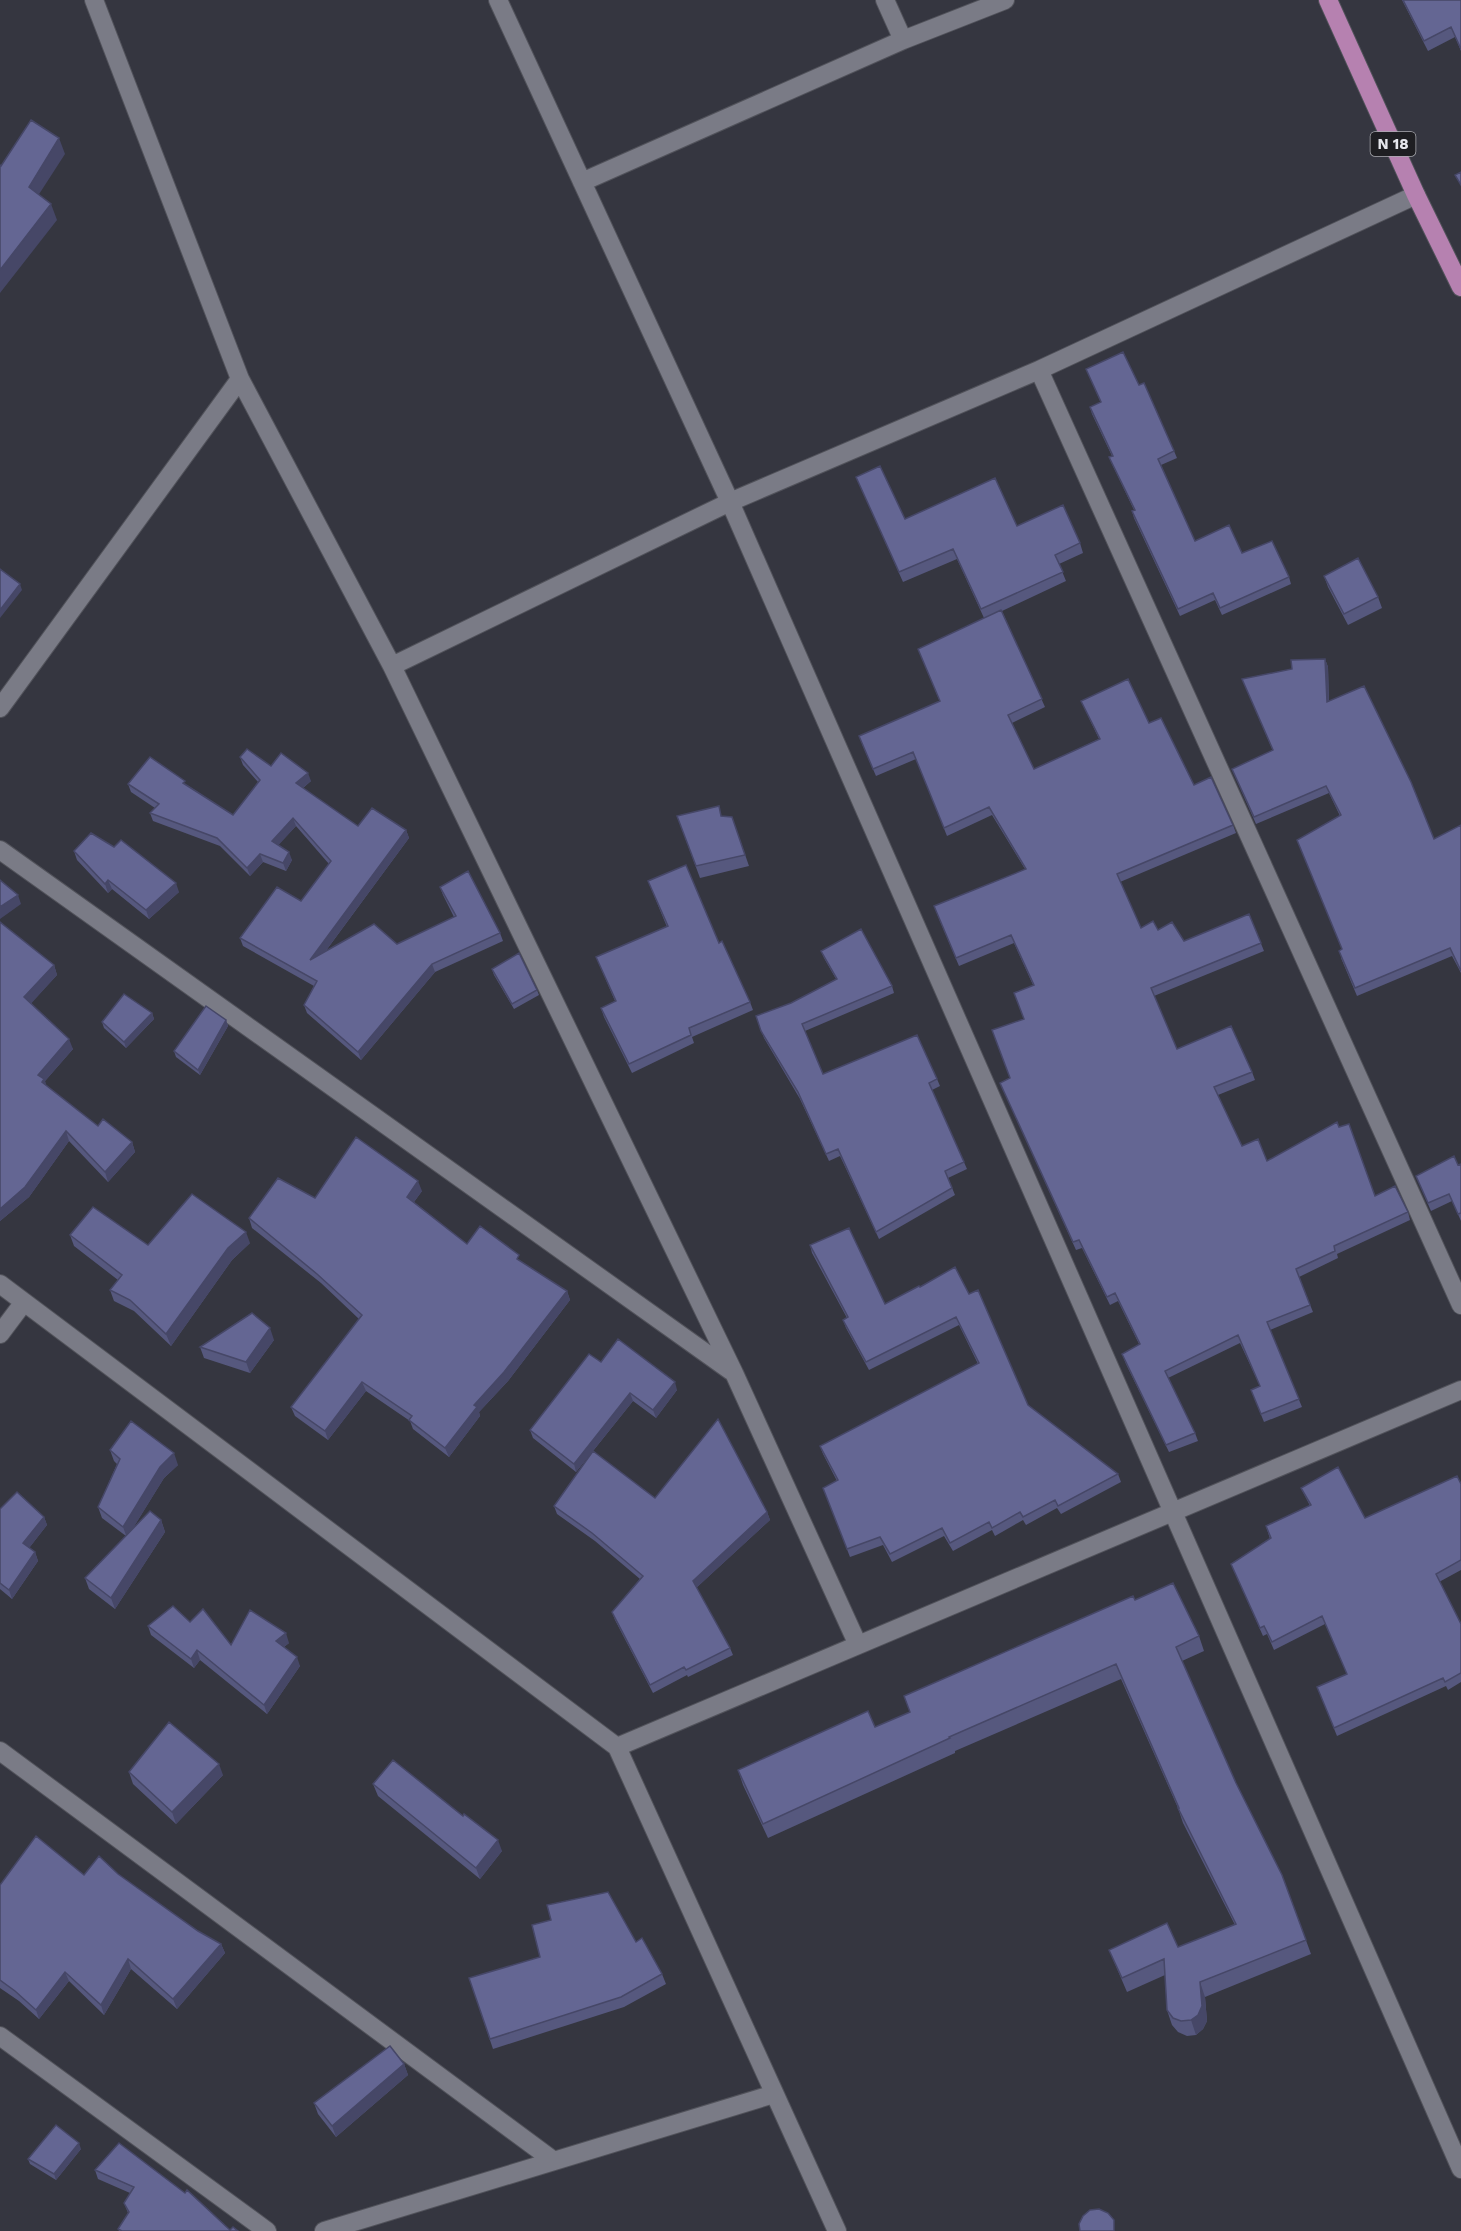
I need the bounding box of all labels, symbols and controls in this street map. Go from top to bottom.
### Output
road number: N 18 [1370,132,1416,156]

